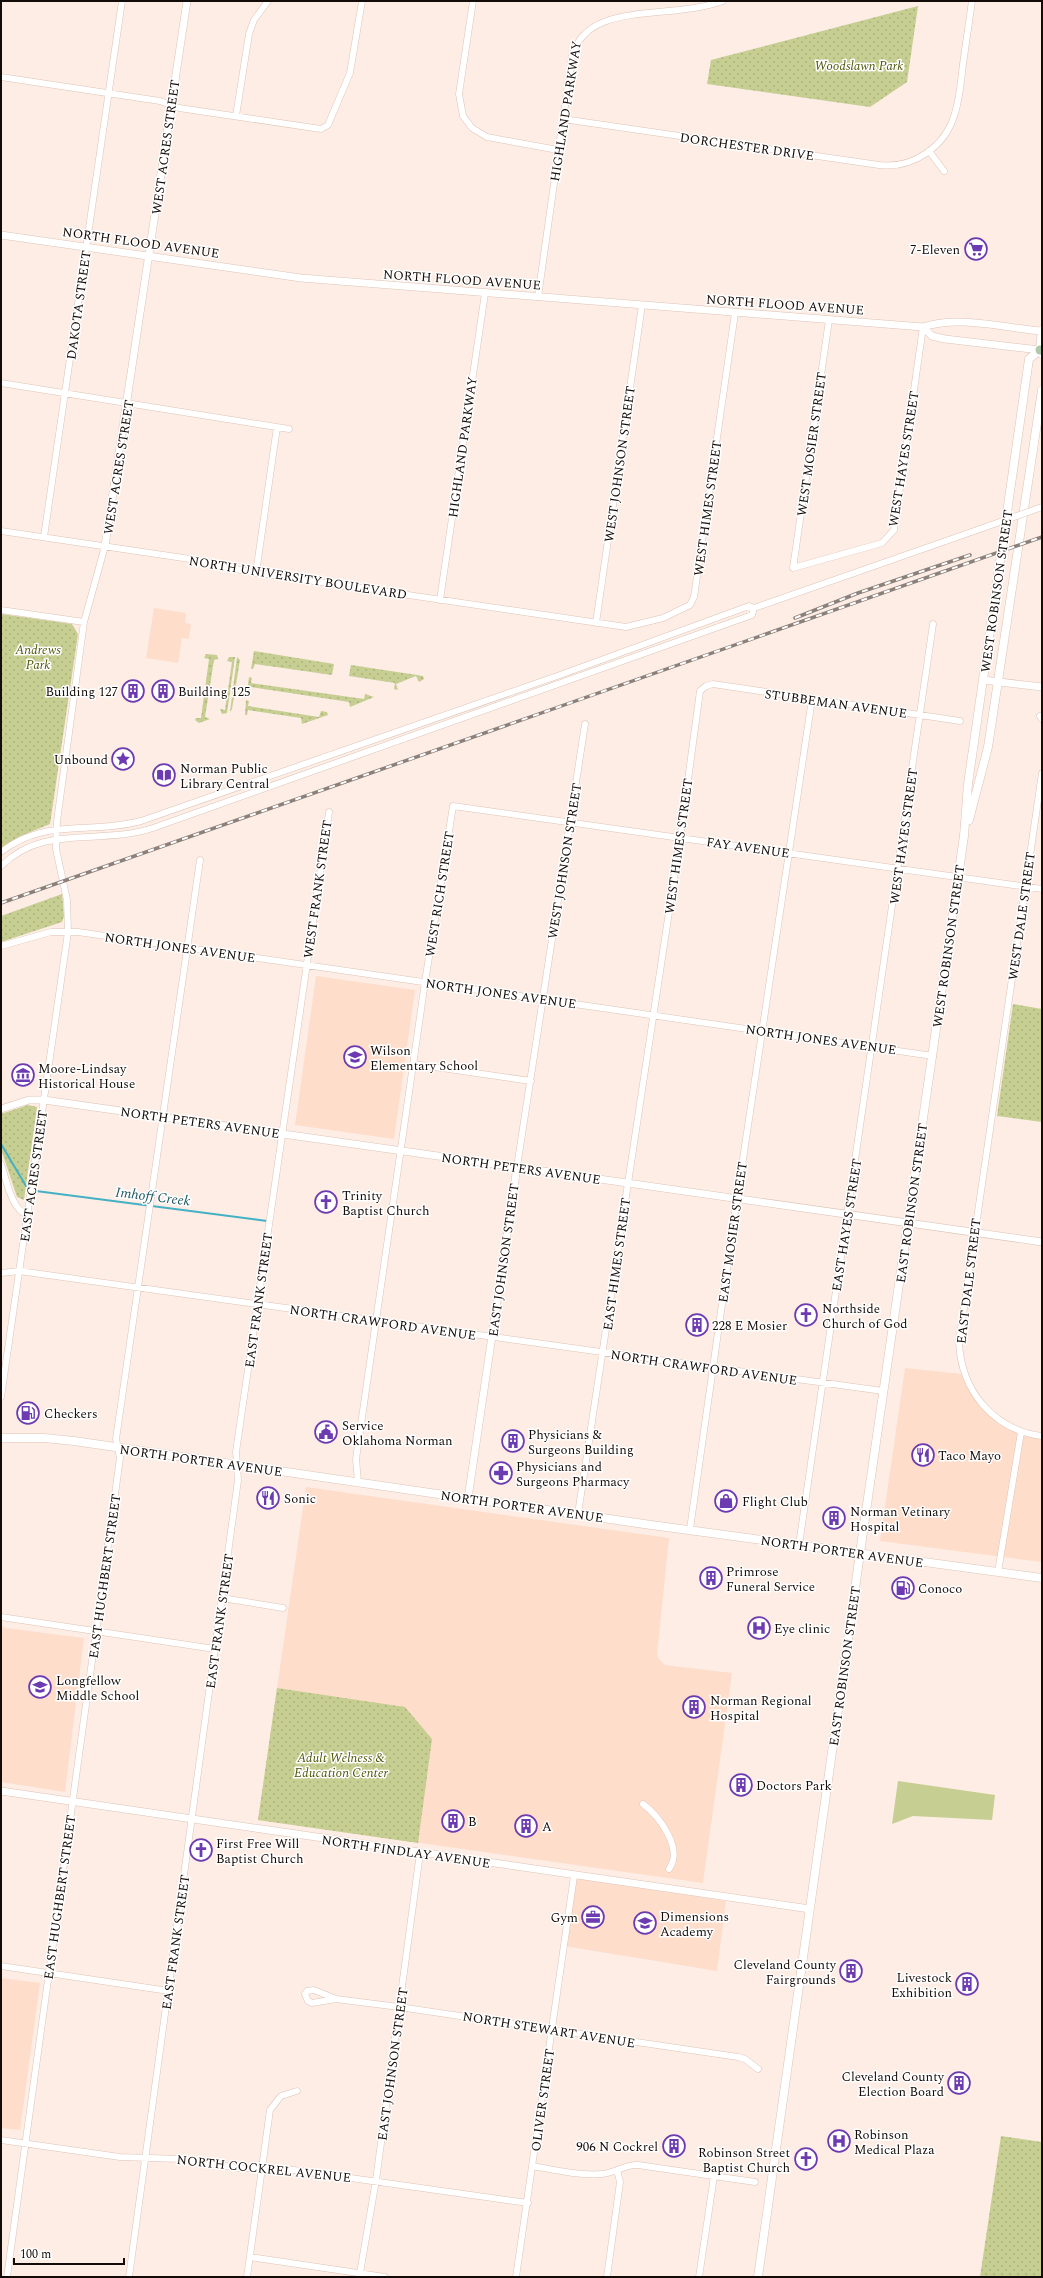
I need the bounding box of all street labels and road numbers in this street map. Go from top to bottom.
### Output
street label: HIGHLAND PARKWAY [545,39,587,183]
street label: WEST ACRES STREET [147,78,185,216]
street label: DORCHESTER DRIVE [678,128,815,166]
street label: NORTH FLOOD AVENUE [61,222,221,264]
street label: DAKOTA STREET [61,249,97,361]
street label: NORTH FLOOD AVENUE [382,264,542,295]
street label: NORTH FLOOD AVENUE [705,289,865,320]
street label: WEST MOSIER STREET [792,371,832,517]
street label: HIGHLAND PARKWAY [443,375,483,519]
street label: WEST JOHNSON STREET [599,384,641,544]
street label: WEST HAYES STREET [883,390,925,529]
street label: WEST ACRES STREET [98,398,140,536]
street label: WEST HIMES STREET [689,439,727,577]
street label: WEST ROBINSON STREET [976,508,1018,674]
street label: NORTH UNIVERSITY BOULEVARD [187,551,408,605]
street label: STUBBEMAN AVENUE [763,684,908,724]
street label: WEST HAYES STREET [885,767,923,906]
street label: WEST HIMES STREET [660,777,698,915]
street label: WEST JOHNSON STREET [543,782,587,941]
street label: WEST FRANK STREET [298,819,338,960]
street label: WEST RICH STREET [420,830,460,958]
street label: FAY AVENUE [705,832,791,864]
street label: WEST DALE STREET [1003,850,1041,982]
street label: WEST ROBINSON STREET [928,863,970,1029]
street label: NORTH JONES AVENUE [103,927,257,968]
street label: NORTH JONES AVENUE [424,973,578,1014]
street label: NORTH JONES AVENUE [744,1019,898,1060]
street label: NORTH PETERS AVENUE [119,1102,281,1144]
street label: EAST ACRES STREET [15,1109,53,1243]
street label: EAST ROBINSON STREET [891,1122,933,1284]
street label: NORTH PETERS AVENUE [440,1148,602,1190]
street label: EAST HAYES STREET [827,1157,867,1293]
street label: EAST MOSIER STREET [713,1160,753,1304]
street label: EAST JOHNSON STREET [483,1182,525,1338]
street label: EAST HIMES STREET [598,1196,636,1332]
street label: EAST DALE STREET [951,1217,987,1345]
street label: EAST FRANK STREET [240,1231,278,1369]
street label: NORTH CRAWFORD AVENUE [288,1300,477,1346]
street label: NORTH CRAWFORD AVENUE [609,1345,798,1391]
street label: NORTH PORTER AVENUE [118,1440,284,1482]
street label: NORTH PORTER AVENUE [439,1486,605,1528]
street label: EAST HUGHBERT STREET [84,1492,126,1660]
street label: NORTH PORTER AVENUE [759,1531,925,1573]
street label: EAST FRANK STREET [201,1552,239,1690]
street label: EAST ROBINSON STREET [824,1585,866,1747]
street label: EAST HUGHBERT STREET [39,1813,81,1981]
street label: NORTH FINDLAY AVENUE [320,1830,492,1874]
street label: EAST FRANK STREET [157,1873,195,2011]
street label: EAST JOHNSON STREET [372,1986,414,2142]
street label: NORTH STEWART AVENUE [461,2006,637,2054]
street label: OLIVER STREET [526,2047,560,2153]
street label: NORTH COCKREL AVENUE [176,2150,352,2188]

